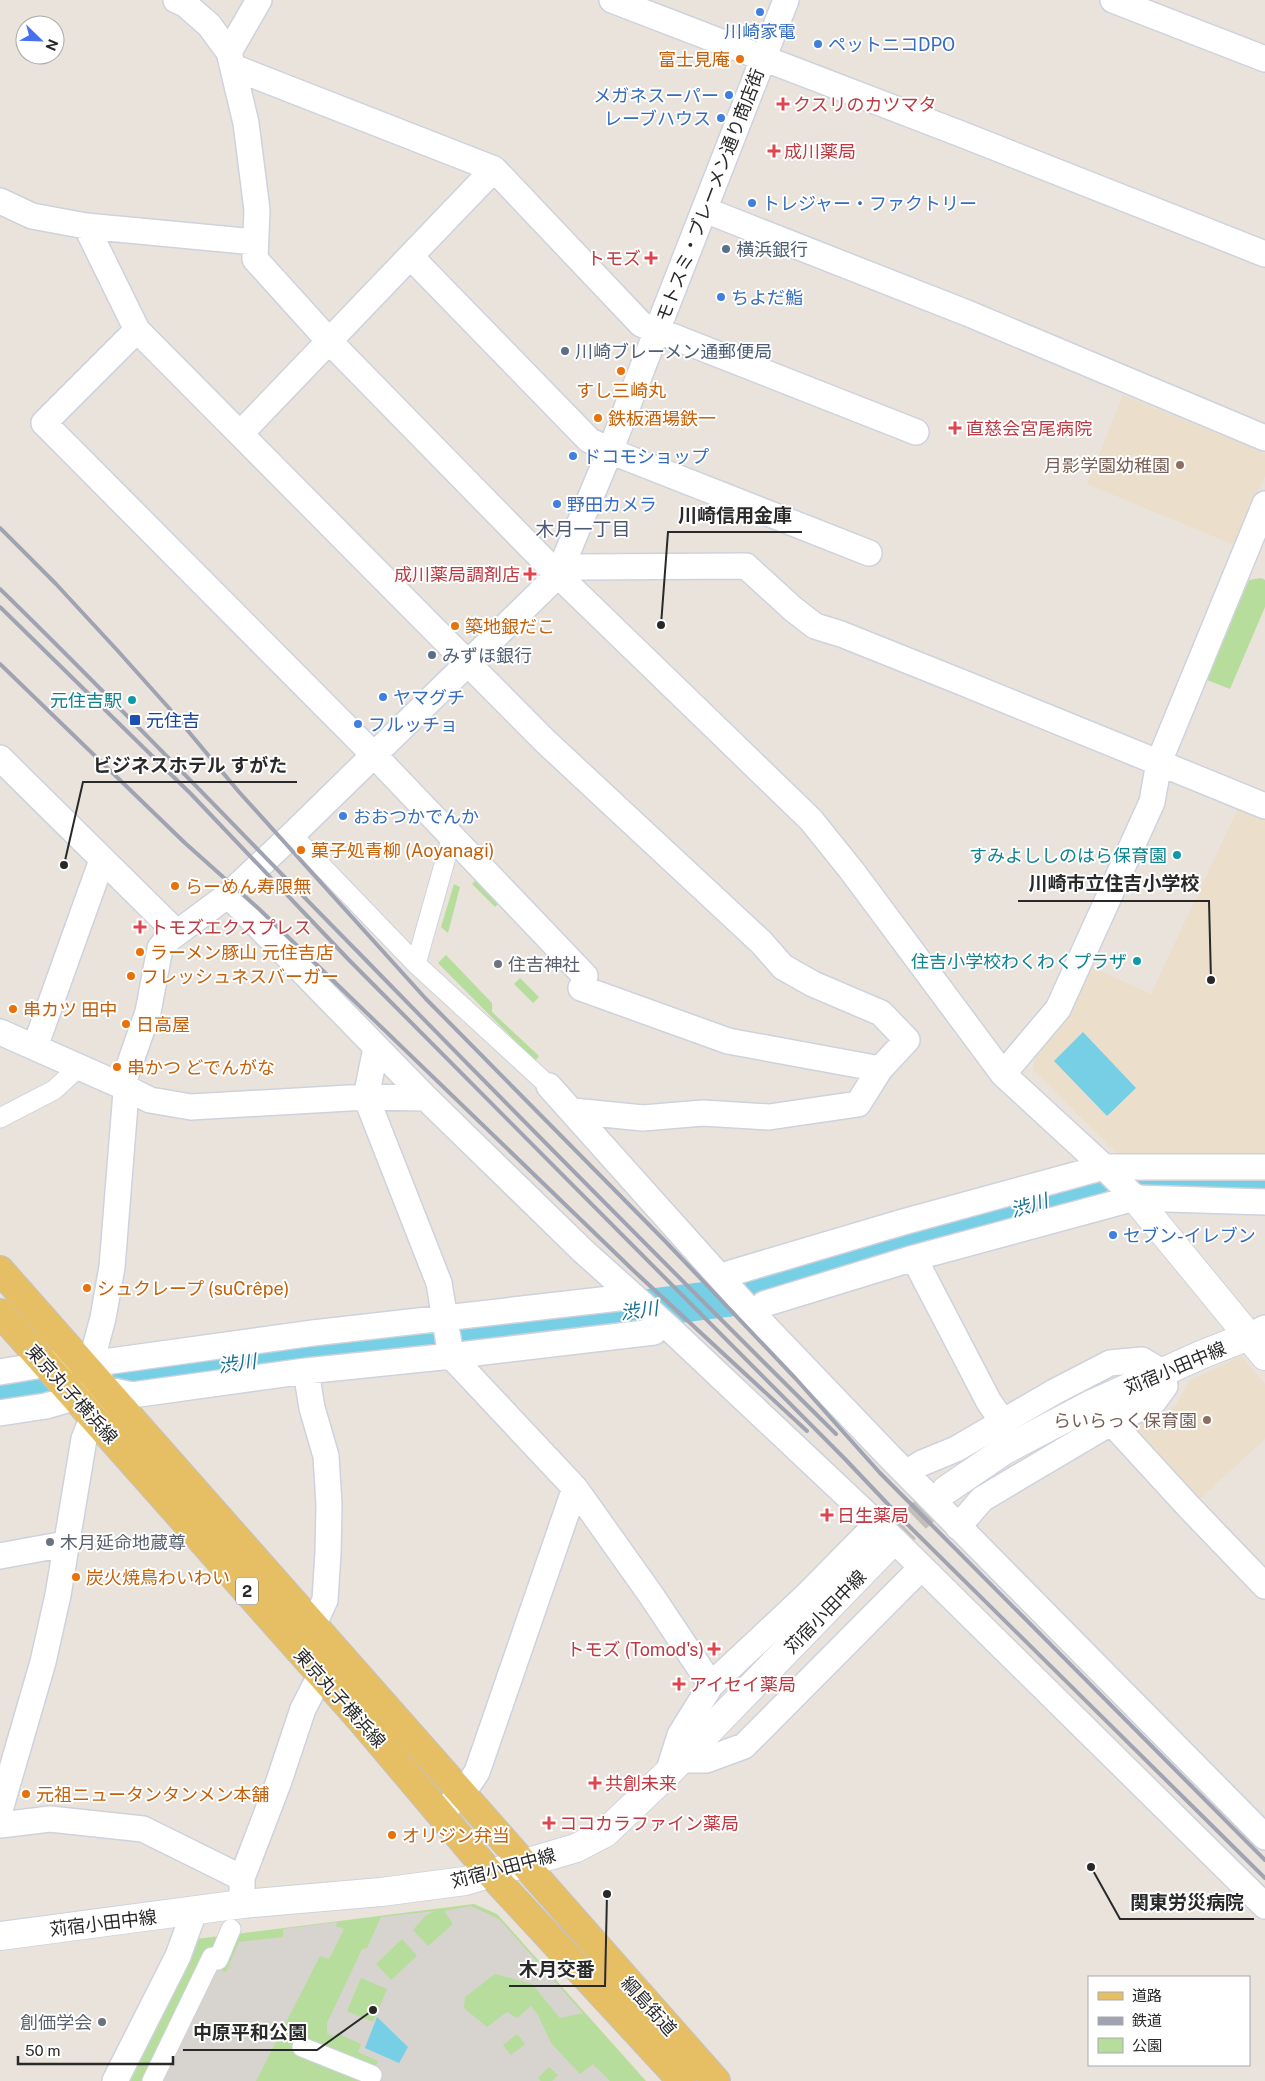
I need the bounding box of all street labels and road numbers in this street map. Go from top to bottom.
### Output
street label: モトスミ・ブレーメン通り商店街 [652,66,768,324]
street label: 苅宿小田中線 [1121,1337,1229,1399]
street label: 東京丸子横浜線 [22,1340,122,1448]
street label: 苅宿小田中線 [780,1566,870,1658]
road number: 2 [236,1578,258,1604]
street label: 東京丸子横浜線 [290,1644,390,1752]
street label: 苅宿小田中線 [448,1844,558,1892]
street label: 苅宿小田中線 [48,1906,158,1940]
street label: 綱島街道 [617,1972,681,2040]

